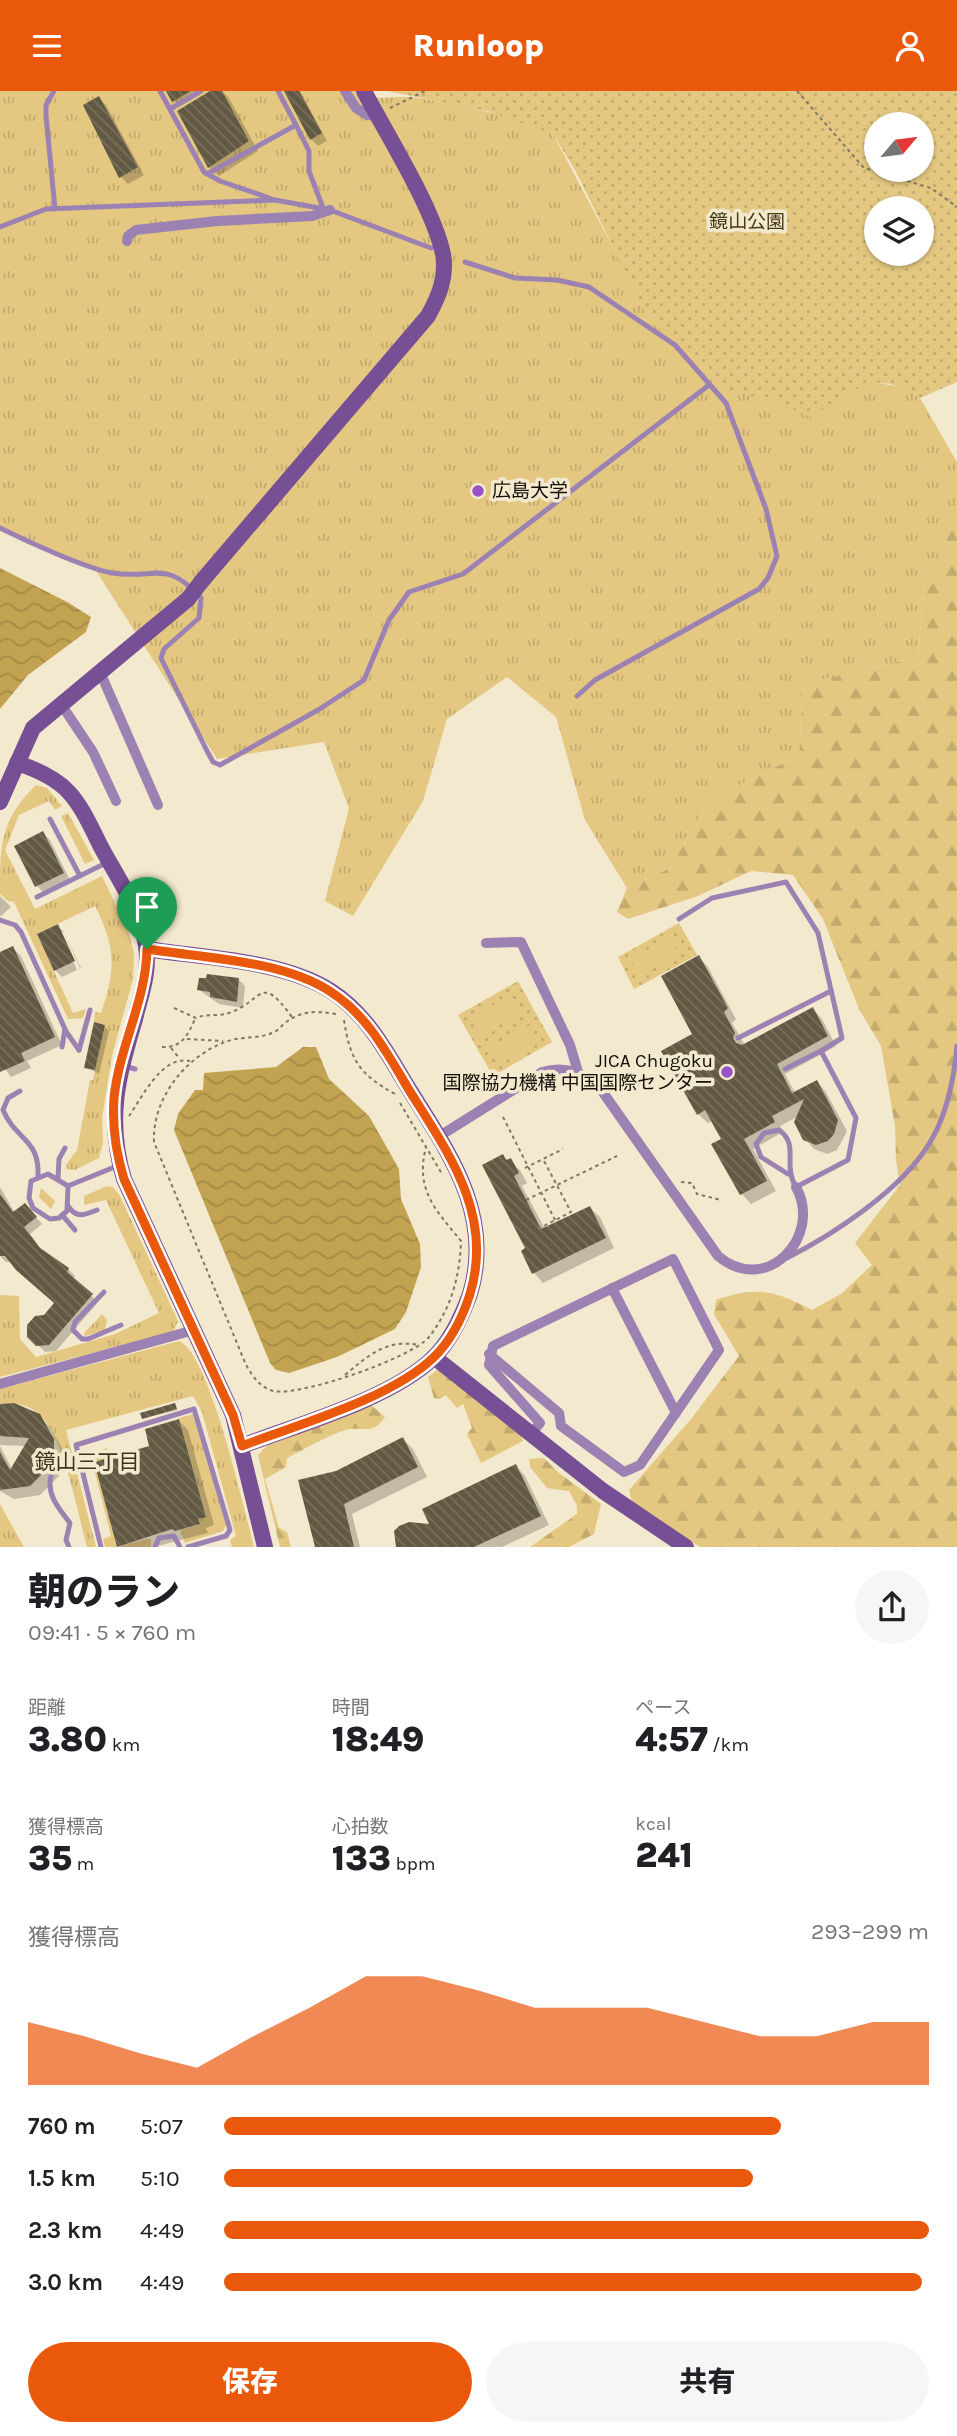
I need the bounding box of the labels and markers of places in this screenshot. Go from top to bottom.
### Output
place label: 広島大学 [492,480,568,502]
marker: 広島大学 [470,483,486,499]
pin [117,877,177,949]
place label: JICA Chugoku 国際協力機構 中国国際センター [442,1050,713,1094]
marker: JICA Chugoku 国際協力機構 中国国際センター [719,1064,735,1080]

